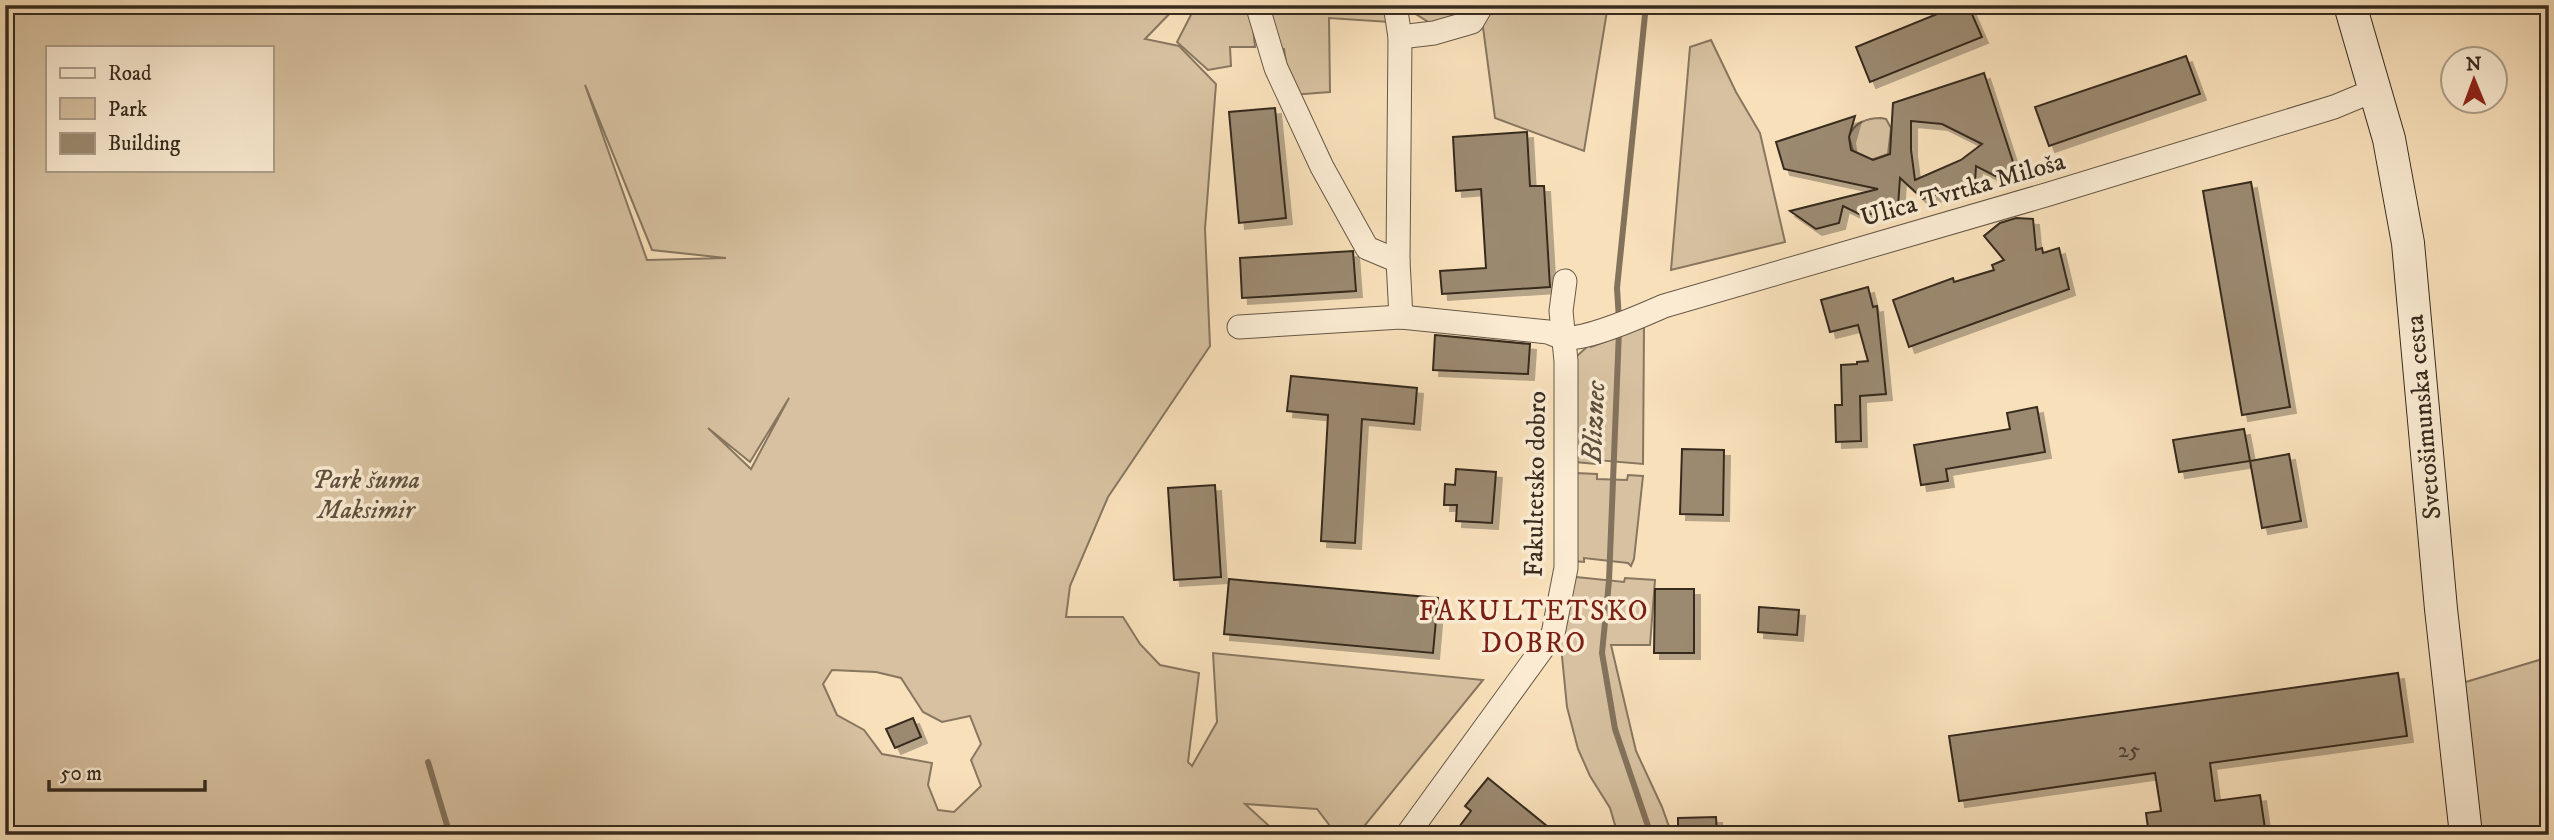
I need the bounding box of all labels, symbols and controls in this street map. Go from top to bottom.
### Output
legend [46,46,273,172]
north arrow [2438,46,2508,116]
text: N [2466,53,2482,76]
text: Road [108,61,152,87]
text: Park [108,97,148,123]
text: Building [108,131,181,157]
street label: Ulica Tvrtka Miloša [1857,145,2069,235]
street label: Svetošimunska cesta [2399,313,2449,521]
water label: Bliznec [1574,379,1614,465]
street label: Fakultetsko dobro [1518,391,1554,577]
park label: Park šuma Maksimir [312,464,420,527]
district label: FAKULTETSKO DOBRO [1418,594,1650,661]
house number: 25 [2118,736,2140,765]
scale bar [49,749,205,793]
text: 50 m [60,761,102,787]

